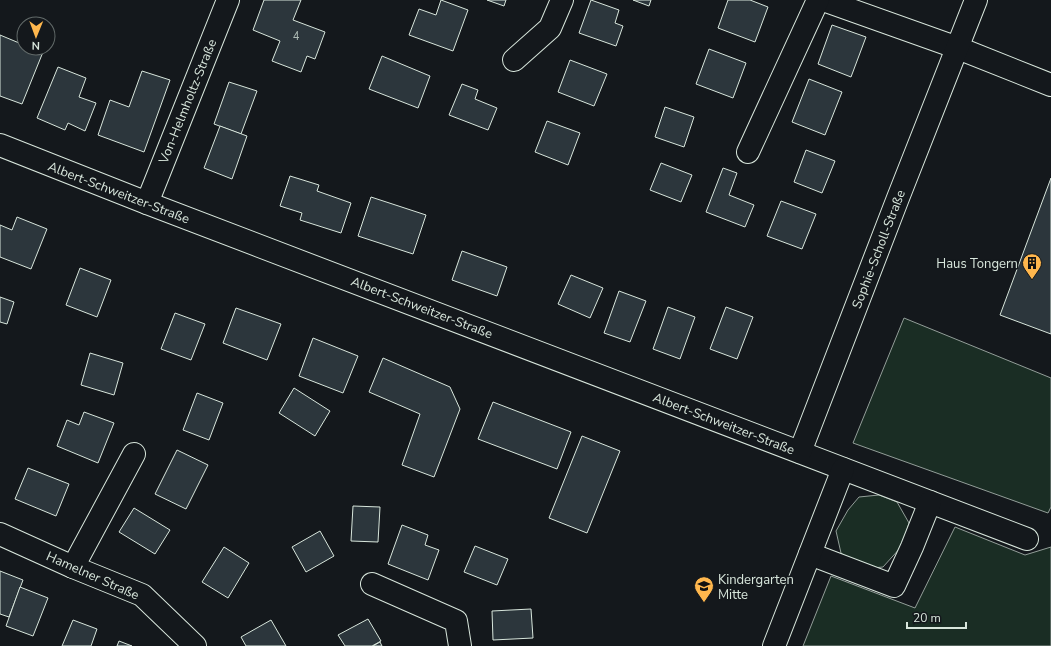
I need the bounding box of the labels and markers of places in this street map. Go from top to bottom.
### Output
building icon: Haus Tongern [1021,252,1043,280]
place label: Haus Tongern [936,255,1018,273]
place label: Kindergarten Mitte [718,571,794,604]
school or university icon: Kindergarten Mitte [693,575,715,603]

